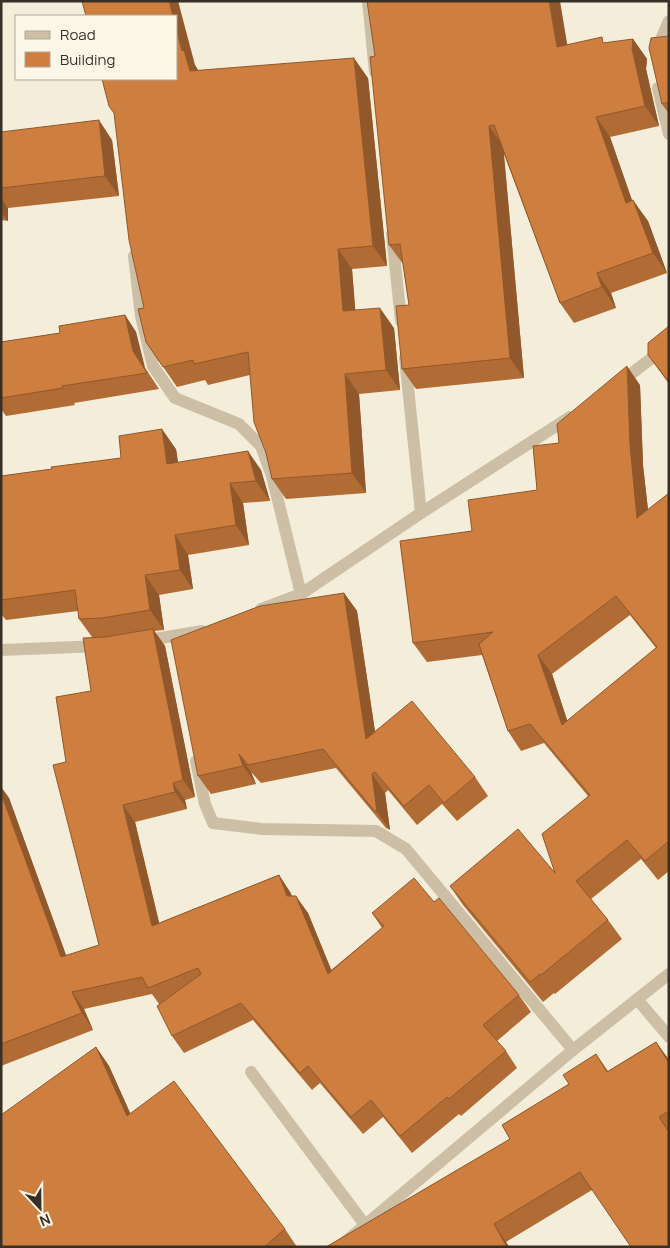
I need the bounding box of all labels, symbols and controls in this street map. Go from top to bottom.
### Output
legend [15,15,178,80]
text: Road [60,24,96,45]
text: Building [60,49,115,70]
north arrow [15,1183,65,1233]
text: N [37,1210,53,1231]

